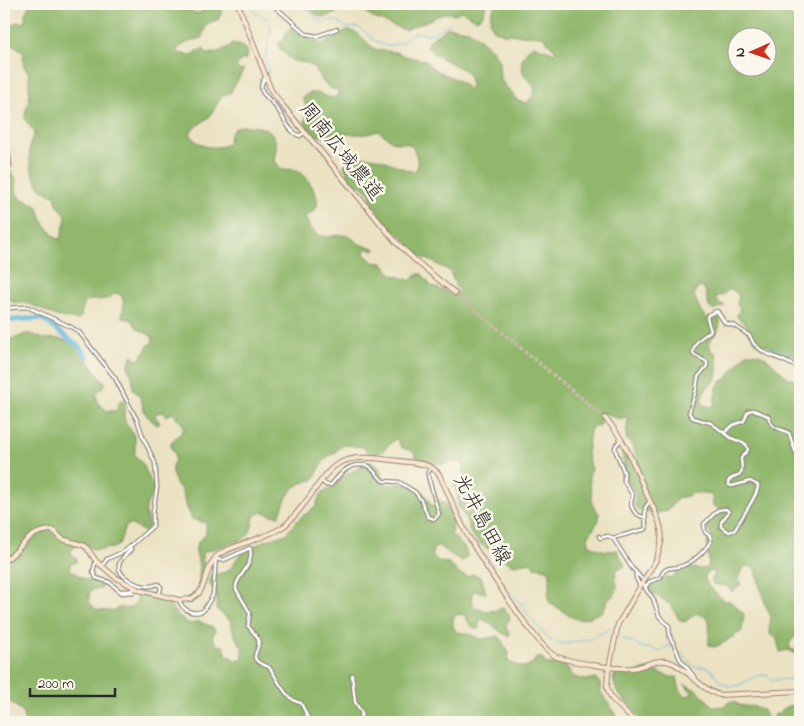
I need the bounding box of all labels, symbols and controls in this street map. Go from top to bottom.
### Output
north arrow [726,28,776,78]
text: N [730,47,751,57]
street label: 周南広域農道 [291,96,389,208]
street label: 光井島田線 [445,469,517,571]
scale bar [30,666,115,698]
text: 200 m [38,673,74,695]

